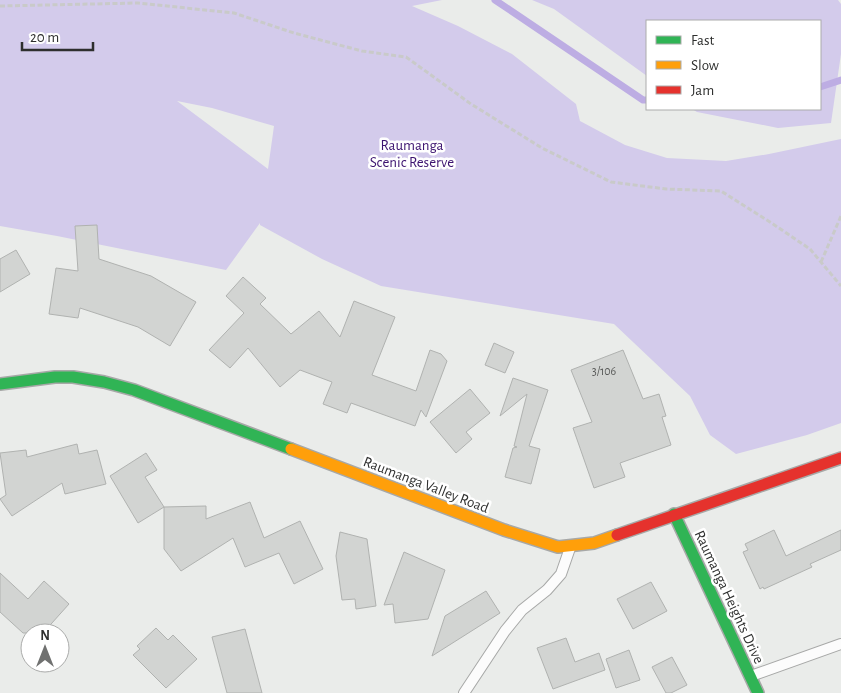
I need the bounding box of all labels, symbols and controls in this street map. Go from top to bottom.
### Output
scale bar [22,20,94,52]
legend [646,20,821,110]
text: 20 m [30,30,59,45]
text: Fast [691,33,715,48]
text: Slow [691,58,719,73]
text: Jam [691,83,714,98]
park label: Raumanga Scenic Reserve [370,138,454,170]
house number: 3/106 [592,365,617,377]
street label: Raumanga Valley Road [361,454,491,516]
street label: Raumanga Heights Drive [692,528,766,666]
north arrow [20,623,70,673]
text: N [40,629,50,643]

